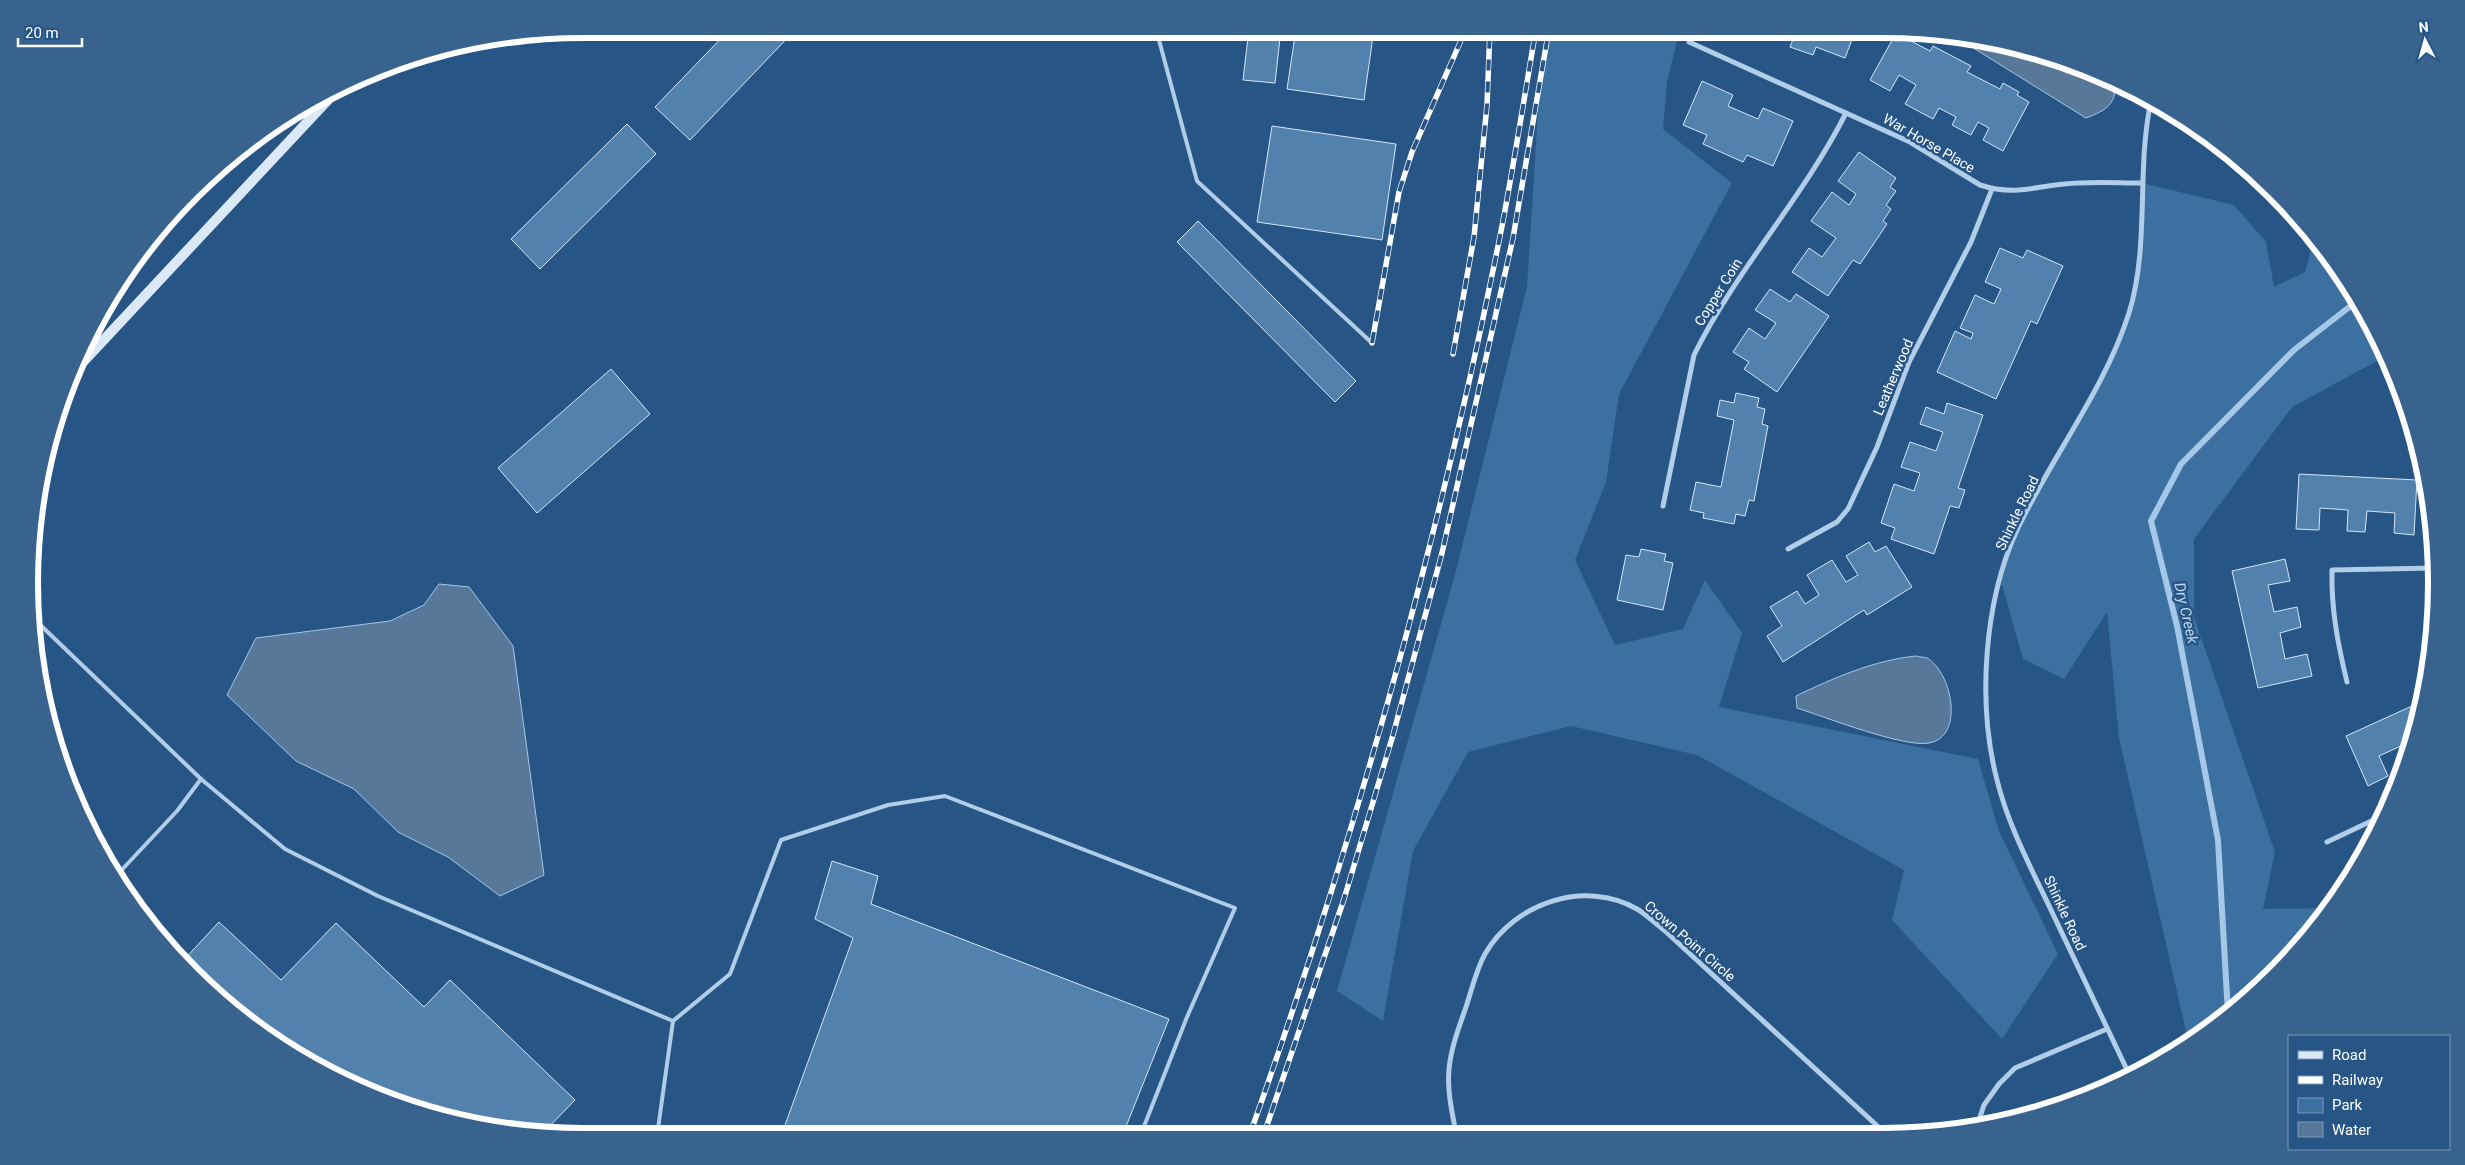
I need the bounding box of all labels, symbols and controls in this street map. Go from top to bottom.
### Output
scale bar [18,15,81,47]
north arrow [2400,15,2450,65]
text: N [2418,19,2429,36]
text: 20 m [25,24,59,42]
street label: War Horse Place [1880,110,1978,176]
street label: Copper Coin [1691,255,1745,329]
street label: Leatherwood [1870,336,1916,418]
street label: Shinkle Road [1992,473,2042,553]
water label: Dry Creek [2170,581,2202,646]
street label: Shinkle Road [2041,873,2089,953]
street label: Crown Point Circle [1641,897,1739,985]
legend [2288,1035,2450,1150]
text: Road [2332,1046,2366,1064]
text: Railway [2332,1071,2383,1089]
text: Park [2332,1096,2363,1114]
text: Water [2332,1121,2371,1139]

